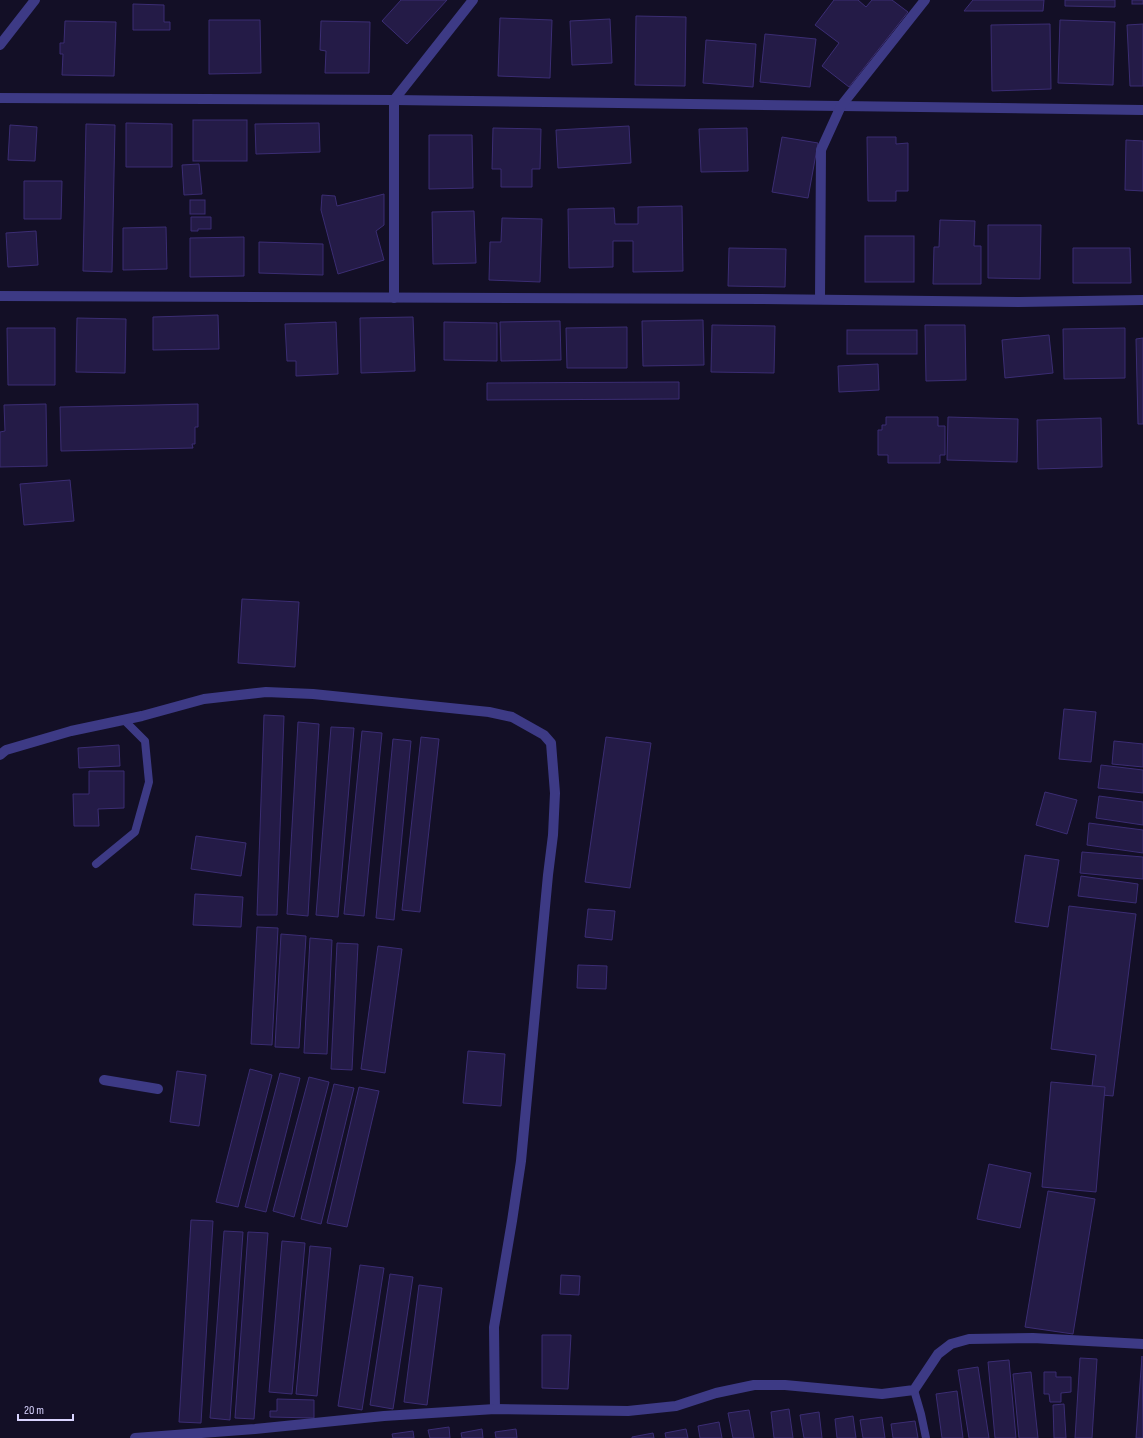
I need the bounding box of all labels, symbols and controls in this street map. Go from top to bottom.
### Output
scale bar [18,1396,73,1422]
text: 20 m [24,1403,44,1418]

